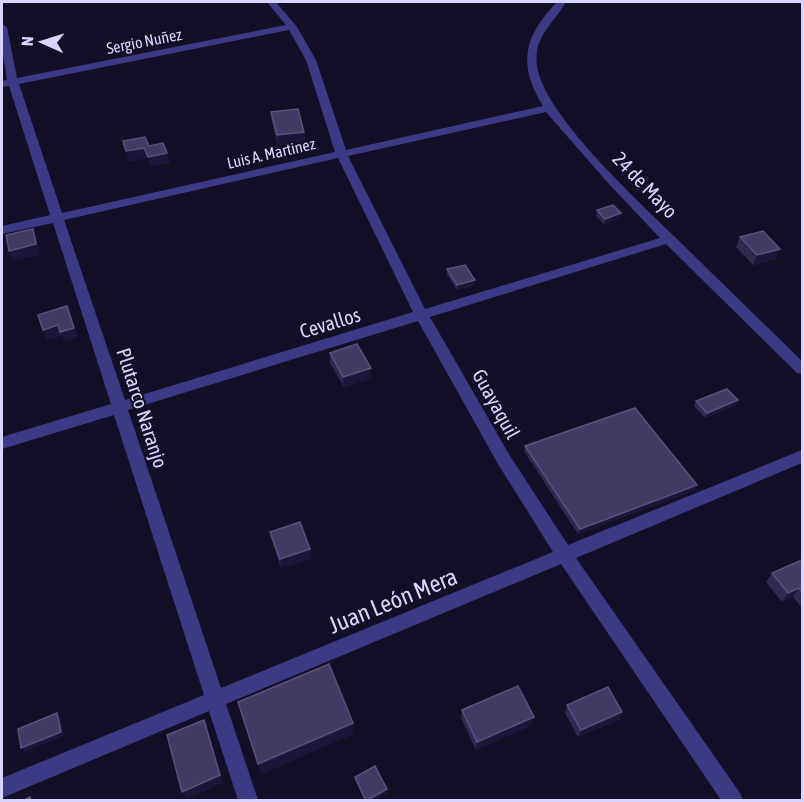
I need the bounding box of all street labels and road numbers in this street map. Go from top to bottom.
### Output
street label: Sergio Nuñez [105,25,184,58]
street label: Luis A. Martinez [225,134,317,172]
street label: 24 de Mayo [608,147,682,222]
street label: Cevallos [297,302,363,343]
street label: Plutarco Naranjo [112,345,173,471]
street label: Guayaquil [468,365,525,443]
street label: Juan León Mera [325,562,461,639]

